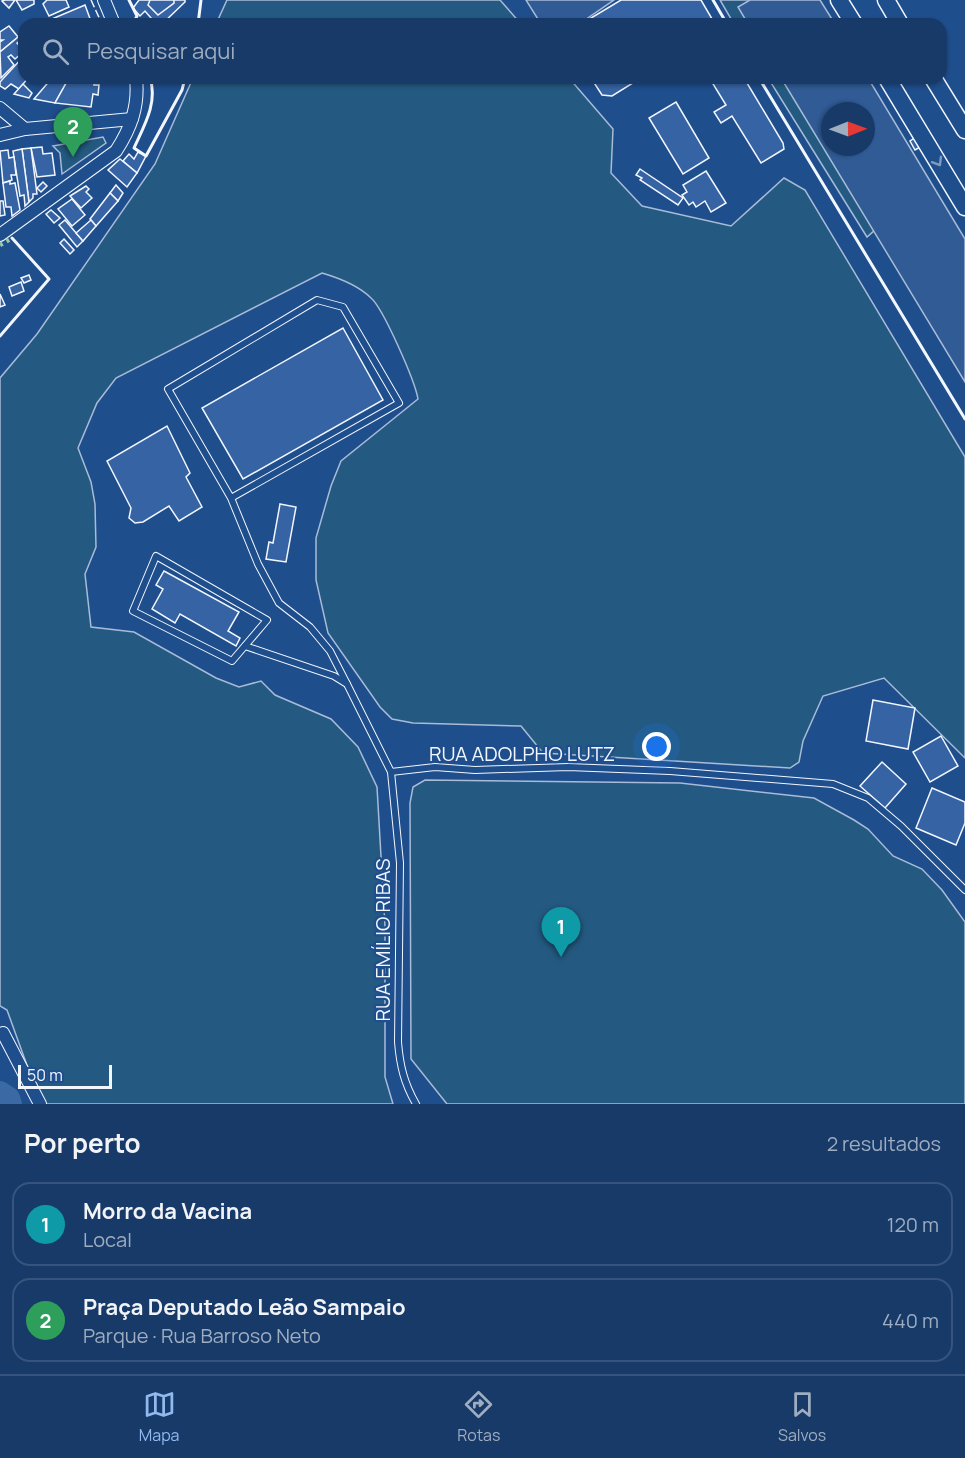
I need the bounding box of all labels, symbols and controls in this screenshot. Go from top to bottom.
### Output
search box [18,18,947,84]
icon: search [39,35,72,68]
text: Pesquisar aqui [87,36,235,66]
north arrow [821,102,875,156]
pin: 2 [54,108,92,157]
one-way arrow [930,156,942,166]
your location [642,732,671,761]
street label: RUA ADOLPHO LUTZ [429,740,615,767]
street label: RUA EMÍLIO RIBAS [369,858,396,1022]
pin: 1 [542,908,580,957]
scale bar [18,1062,112,1090]
text: 50 m [27,1064,63,1086]
text: Por perto [24,1125,141,1161]
text: 2 resultados [827,1130,941,1157]
text: Morro da Vacina [83,1196,252,1226]
text: 1 [41,1211,50,1238]
text: 120 m [887,1211,939,1238]
text: Local [83,1226,132,1253]
text: Praça Deputado Leão Sampaio [83,1292,406,1322]
text: 2 [40,1307,51,1334]
text: 440 m [882,1307,939,1334]
text: Parque · Rua Barroso Neto [83,1322,321,1349]
tab: Mapa [139,1388,180,1446]
tab: Rotas [457,1388,500,1446]
tab: Salvos [778,1388,826,1446]

